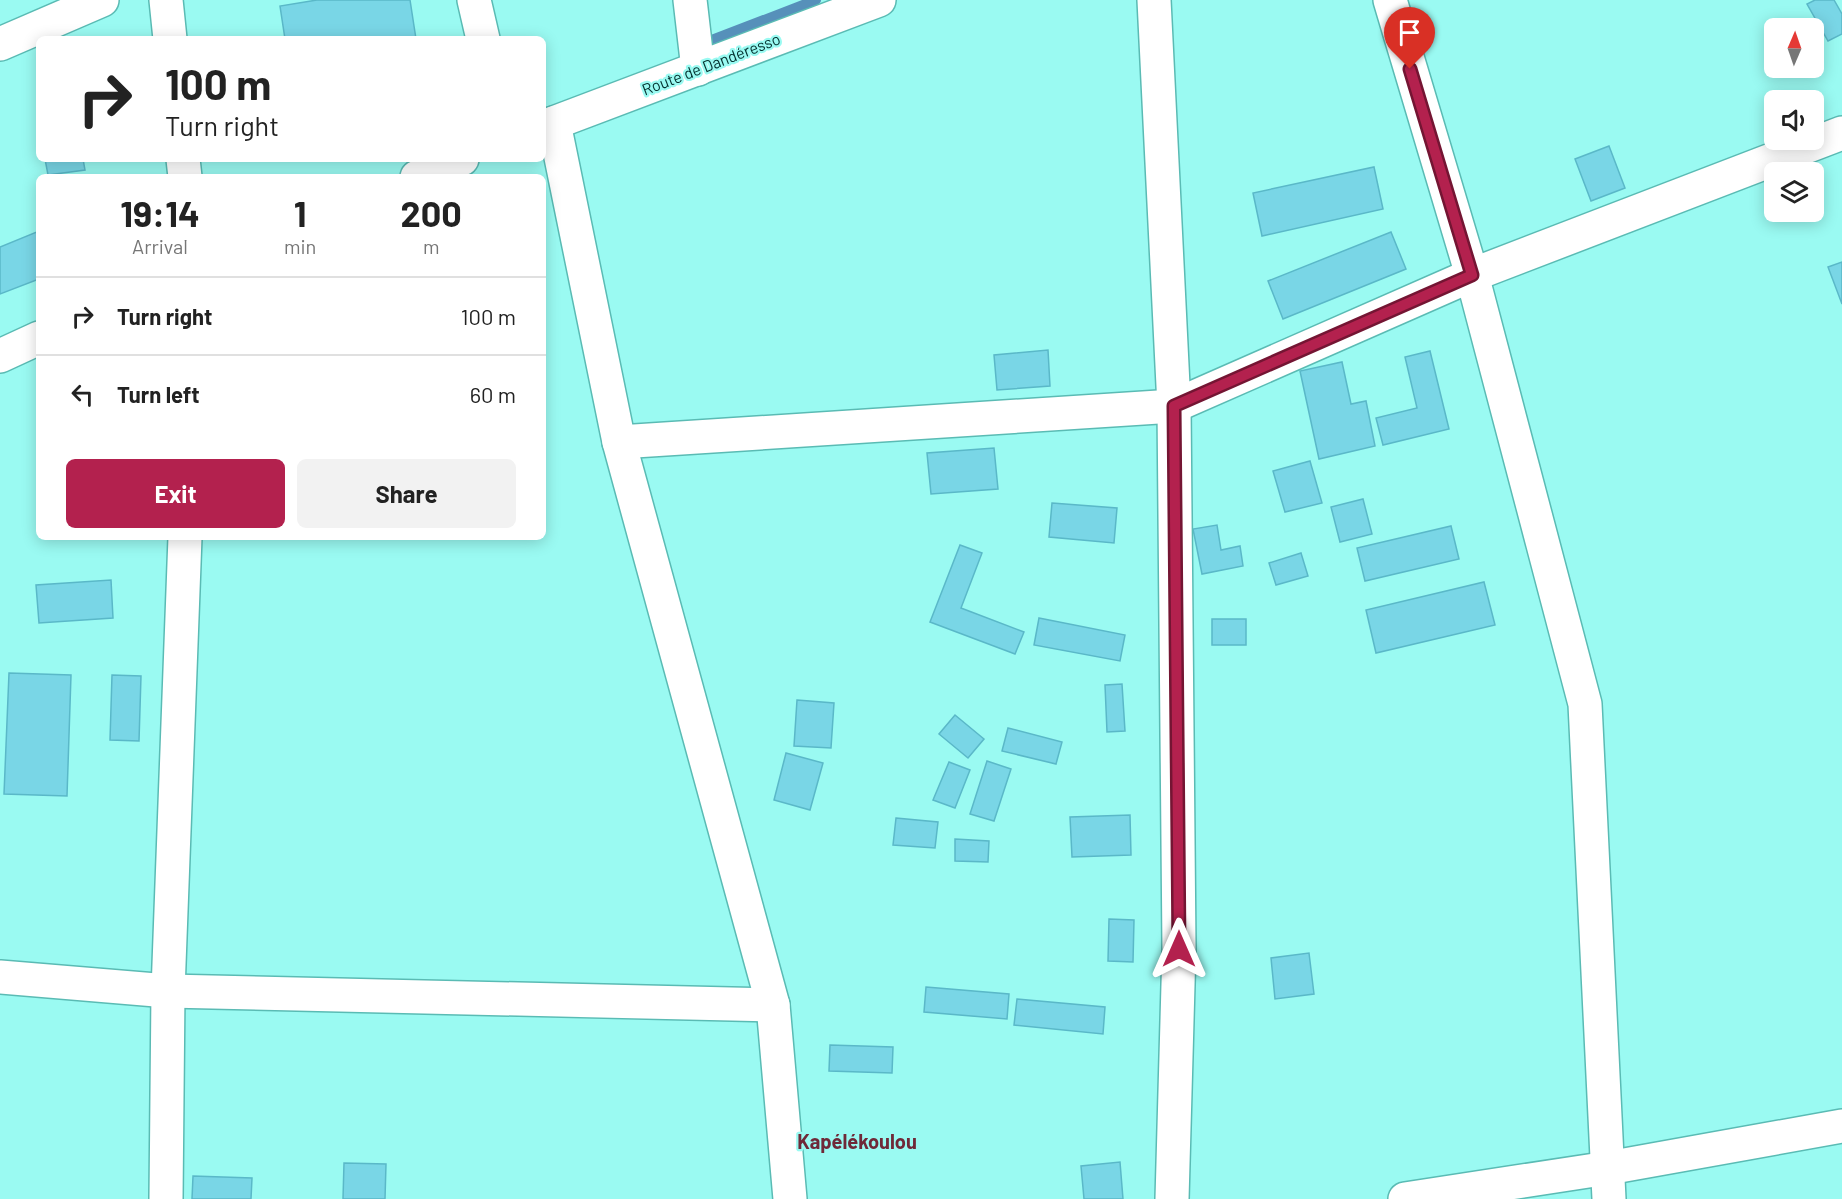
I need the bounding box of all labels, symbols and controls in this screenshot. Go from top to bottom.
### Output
pin [1384,7,1435,69]
icon: arrive [1393,16,1426,49]
north arrow [1764,18,1824,78]
map controls [1764,18,1824,222]
street label: Route de Dandéresso [639,28,783,99]
text: 100 m [165,58,271,108]
icon: right [66,60,144,138]
button: sound [1764,90,1824,150]
text: Turn right [165,109,279,141]
button: layers [1764,162,1824,222]
text: 19:14 [120,191,200,234]
text: 1 [294,191,307,234]
text: 200 [401,191,462,234]
text: Arrival [132,234,188,258]
text: min [284,234,316,258]
text: m [423,234,439,258]
icon: right [66,300,99,333]
text: Turn right [117,303,212,329]
text: 100 m [461,303,516,329]
icon: left [66,378,99,411]
text: Turn left [117,381,200,407]
text: 60 m [470,381,516,407]
button: Exit [66,459,285,528]
button: Share [297,459,516,528]
position arrow [1147,917,1211,981]
district label: Kapélékoulou [797,1129,917,1153]

